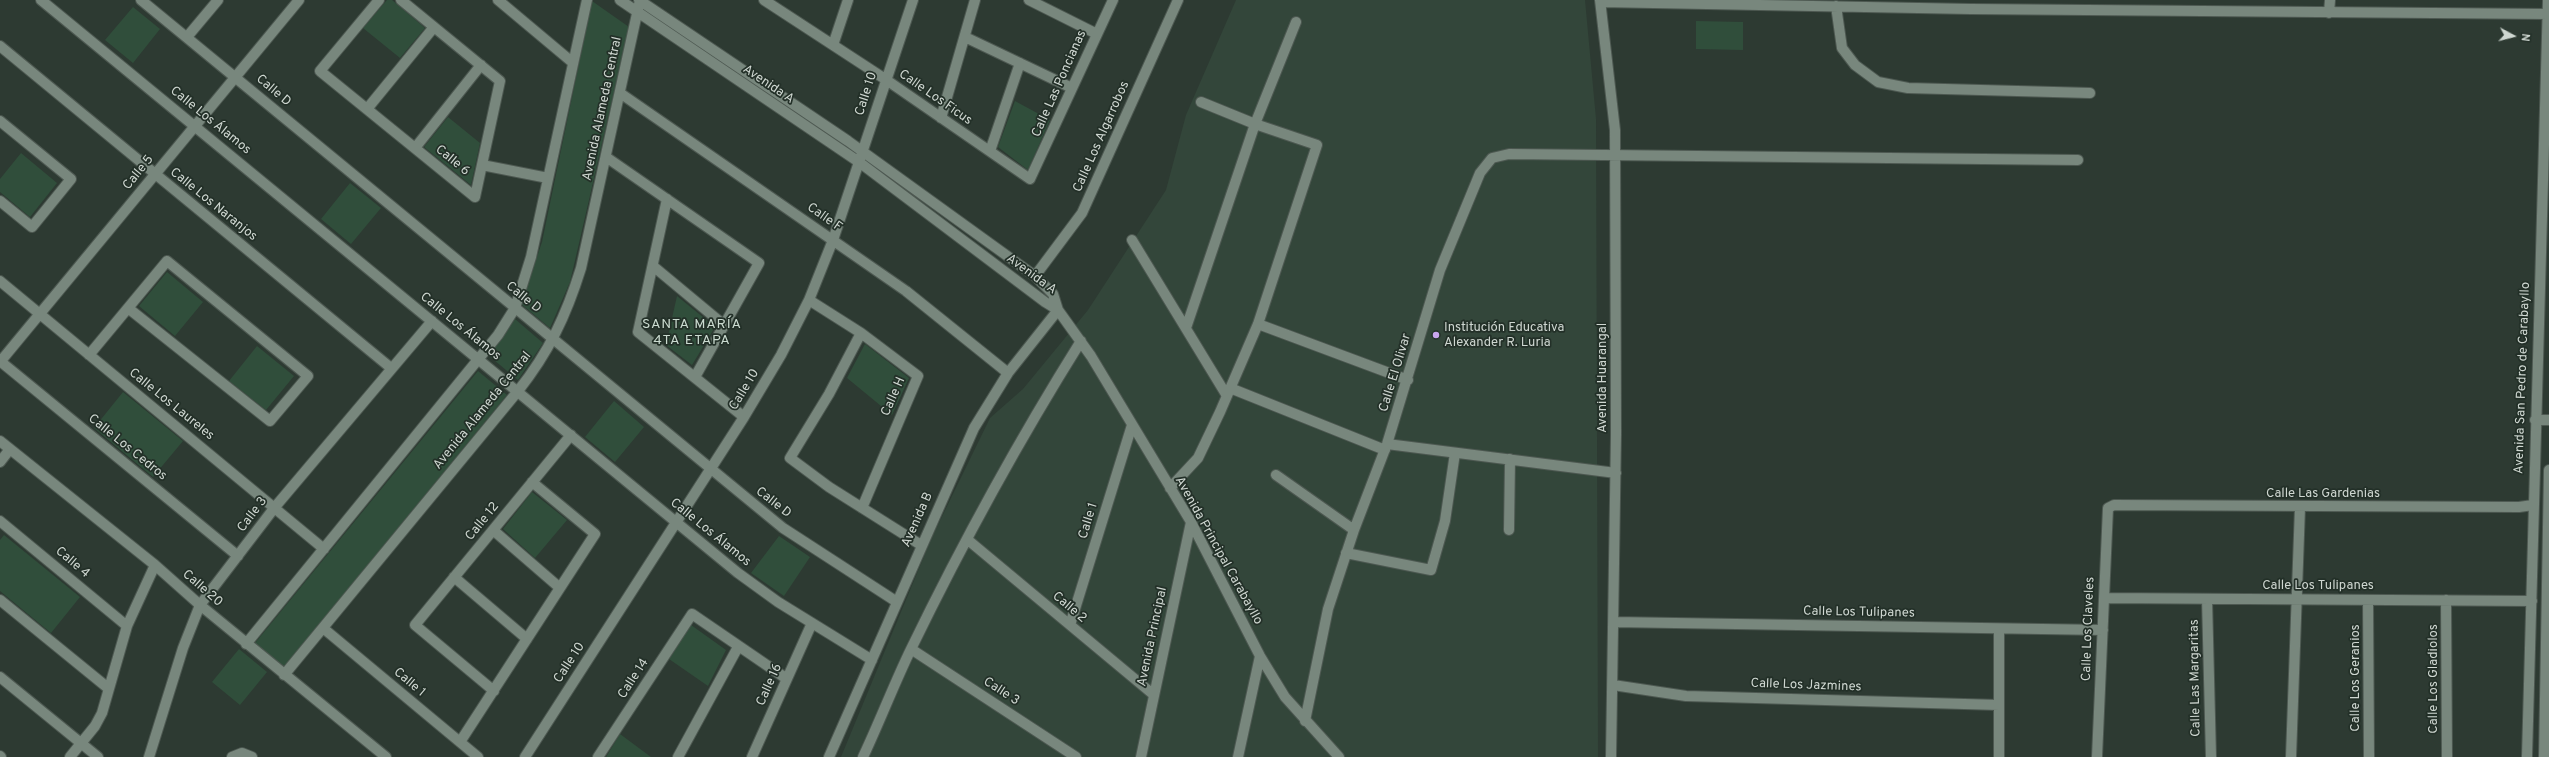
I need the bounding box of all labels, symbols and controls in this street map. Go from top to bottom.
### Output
north arrow [2493,16,2533,56]
street label: Calle Las Poncianas [1029,28,1091,140]
text: N [2517,33,2532,42]
street label: Avenida Alameda Central [580,36,626,182]
street label: Avenida A [739,62,797,108]
street label: Calle Los Ficus [895,67,975,129]
street label: Calle 10 [853,70,881,118]
street label: Calle D [252,72,294,110]
street label: Calle Los Algarrobos [1070,79,1134,195]
street label: Calle Los Álamos [166,84,254,158]
street label: Calle 6 [432,142,472,180]
street label: Calle 5 [120,152,158,194]
street label: Calle Los Naranjos [166,165,260,245]
street label: Calle F [803,200,845,236]
street label: Avenida A [1003,251,1059,299]
street label: Calle D [502,279,544,317]
street label: Avenida San Pedro de Carabayllo [2512,282,2534,474]
street label: Calle Los Álamos [416,290,504,364]
district label: SANTA MARÍA 4TA ETAPA [642,317,742,350]
place label: Institución Educativa Alexander R. Luria [1444,320,1564,351]
street label: Avenida Huarangal [1595,323,1611,433]
marker: Institución Educativa Alexander R. Luria [1431,330,1441,340]
street label: Calle El Olivar [1377,332,1415,414]
street label: Avenida Alameda Central [431,349,535,473]
street label: Calle Los Laureles [125,366,217,444]
street label: Calle 10 [727,367,763,413]
street label: Calle H [878,375,910,419]
street label: Calle Los Cedros [85,412,169,484]
street label: Avenida Principal Carabayllo [1171,474,1265,628]
street label: Calle D [752,484,794,522]
street label: Calle Las Gardenias [2266,486,2380,502]
street label: Avenida B [899,490,937,550]
street label: Calle 3 [235,494,271,536]
street label: Calle Los Álamos [666,496,754,570]
street label: Calle 12 [463,500,503,544]
street label: Calle 1 [1076,501,1102,541]
street label: Calle 4 [52,544,92,582]
street label: Calle 20 [179,567,225,611]
street label: Calle Los Claveles [2079,577,2099,681]
street label: Calle Los Tulipanes [2262,578,2374,594]
street label: Avenida Principal [1135,586,1171,688]
street label: Calle 2 [1049,589,1089,627]
street label: Calle Los Tulipanes [1803,604,1915,622]
street label: Calle Las Margaritas [2187,619,2205,737]
street label: Calle Los Geranios [2348,624,2364,732]
street label: Calle Los Gladiolos [2426,624,2442,734]
street label: Calle 10 [551,640,589,686]
street label: Calle 14 [615,656,653,702]
street label: Calle 16 [754,661,786,709]
street label: Calle 1 [390,665,428,701]
street label: Calle 3 [980,675,1022,709]
street label: Calle Los Jazmines [1750,676,1862,696]

